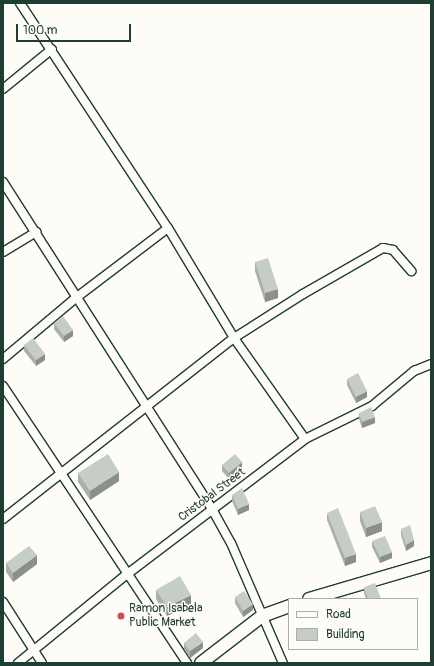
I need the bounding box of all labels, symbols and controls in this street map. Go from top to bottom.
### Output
scale bar [18,16,133,42]
text: 100 m [23,23,57,38]
street label: Cristobal Street [176,465,248,525]
legend [288,598,418,650]
place label: Ramon Isabela Public Market [129,602,202,630]
text: Road [326,607,351,622]
marker: Ramon Isabela Public Market [116,611,126,621]
text: Building [326,627,365,642]

